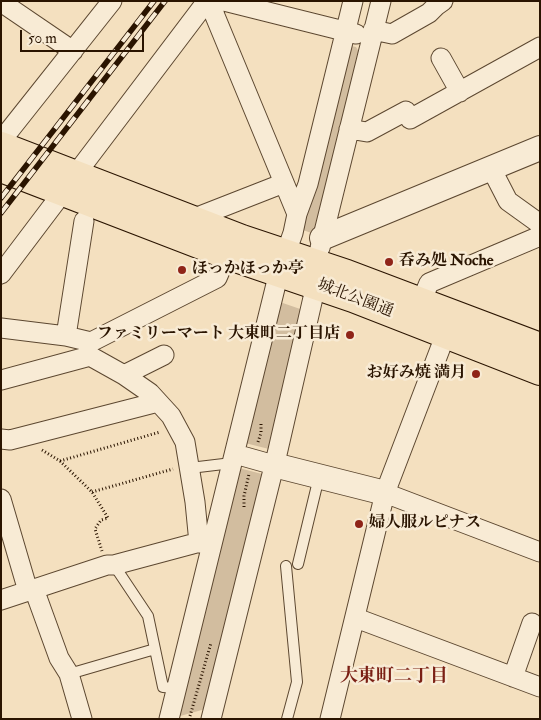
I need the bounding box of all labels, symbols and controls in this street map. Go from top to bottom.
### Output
scale bar [22,20,146,52]
text: 50 m [28,29,57,48]
place label: 呑み処 Noche [399,252,494,272]
marker: 呑み処 Noche [383,256,395,268]
place label: ほっかほっか亭 [192,260,304,280]
marker: ほっかほっか亭 [176,264,188,276]
street label: 城北公園通 [314,276,396,322]
place label: ファミリーマート 大東町二丁目店 [97,325,340,345]
marker: ファミリーマート 大東町二丁目店 [344,329,356,341]
place label: お好み焼 満月 [367,364,466,384]
marker: お好み焼 満月 [470,368,482,380]
place label: 婦人服ルピナス [369,514,481,534]
marker: 婦人服ルピナス [353,518,365,530]
district label: 大東町二丁目 [340,666,448,688]

